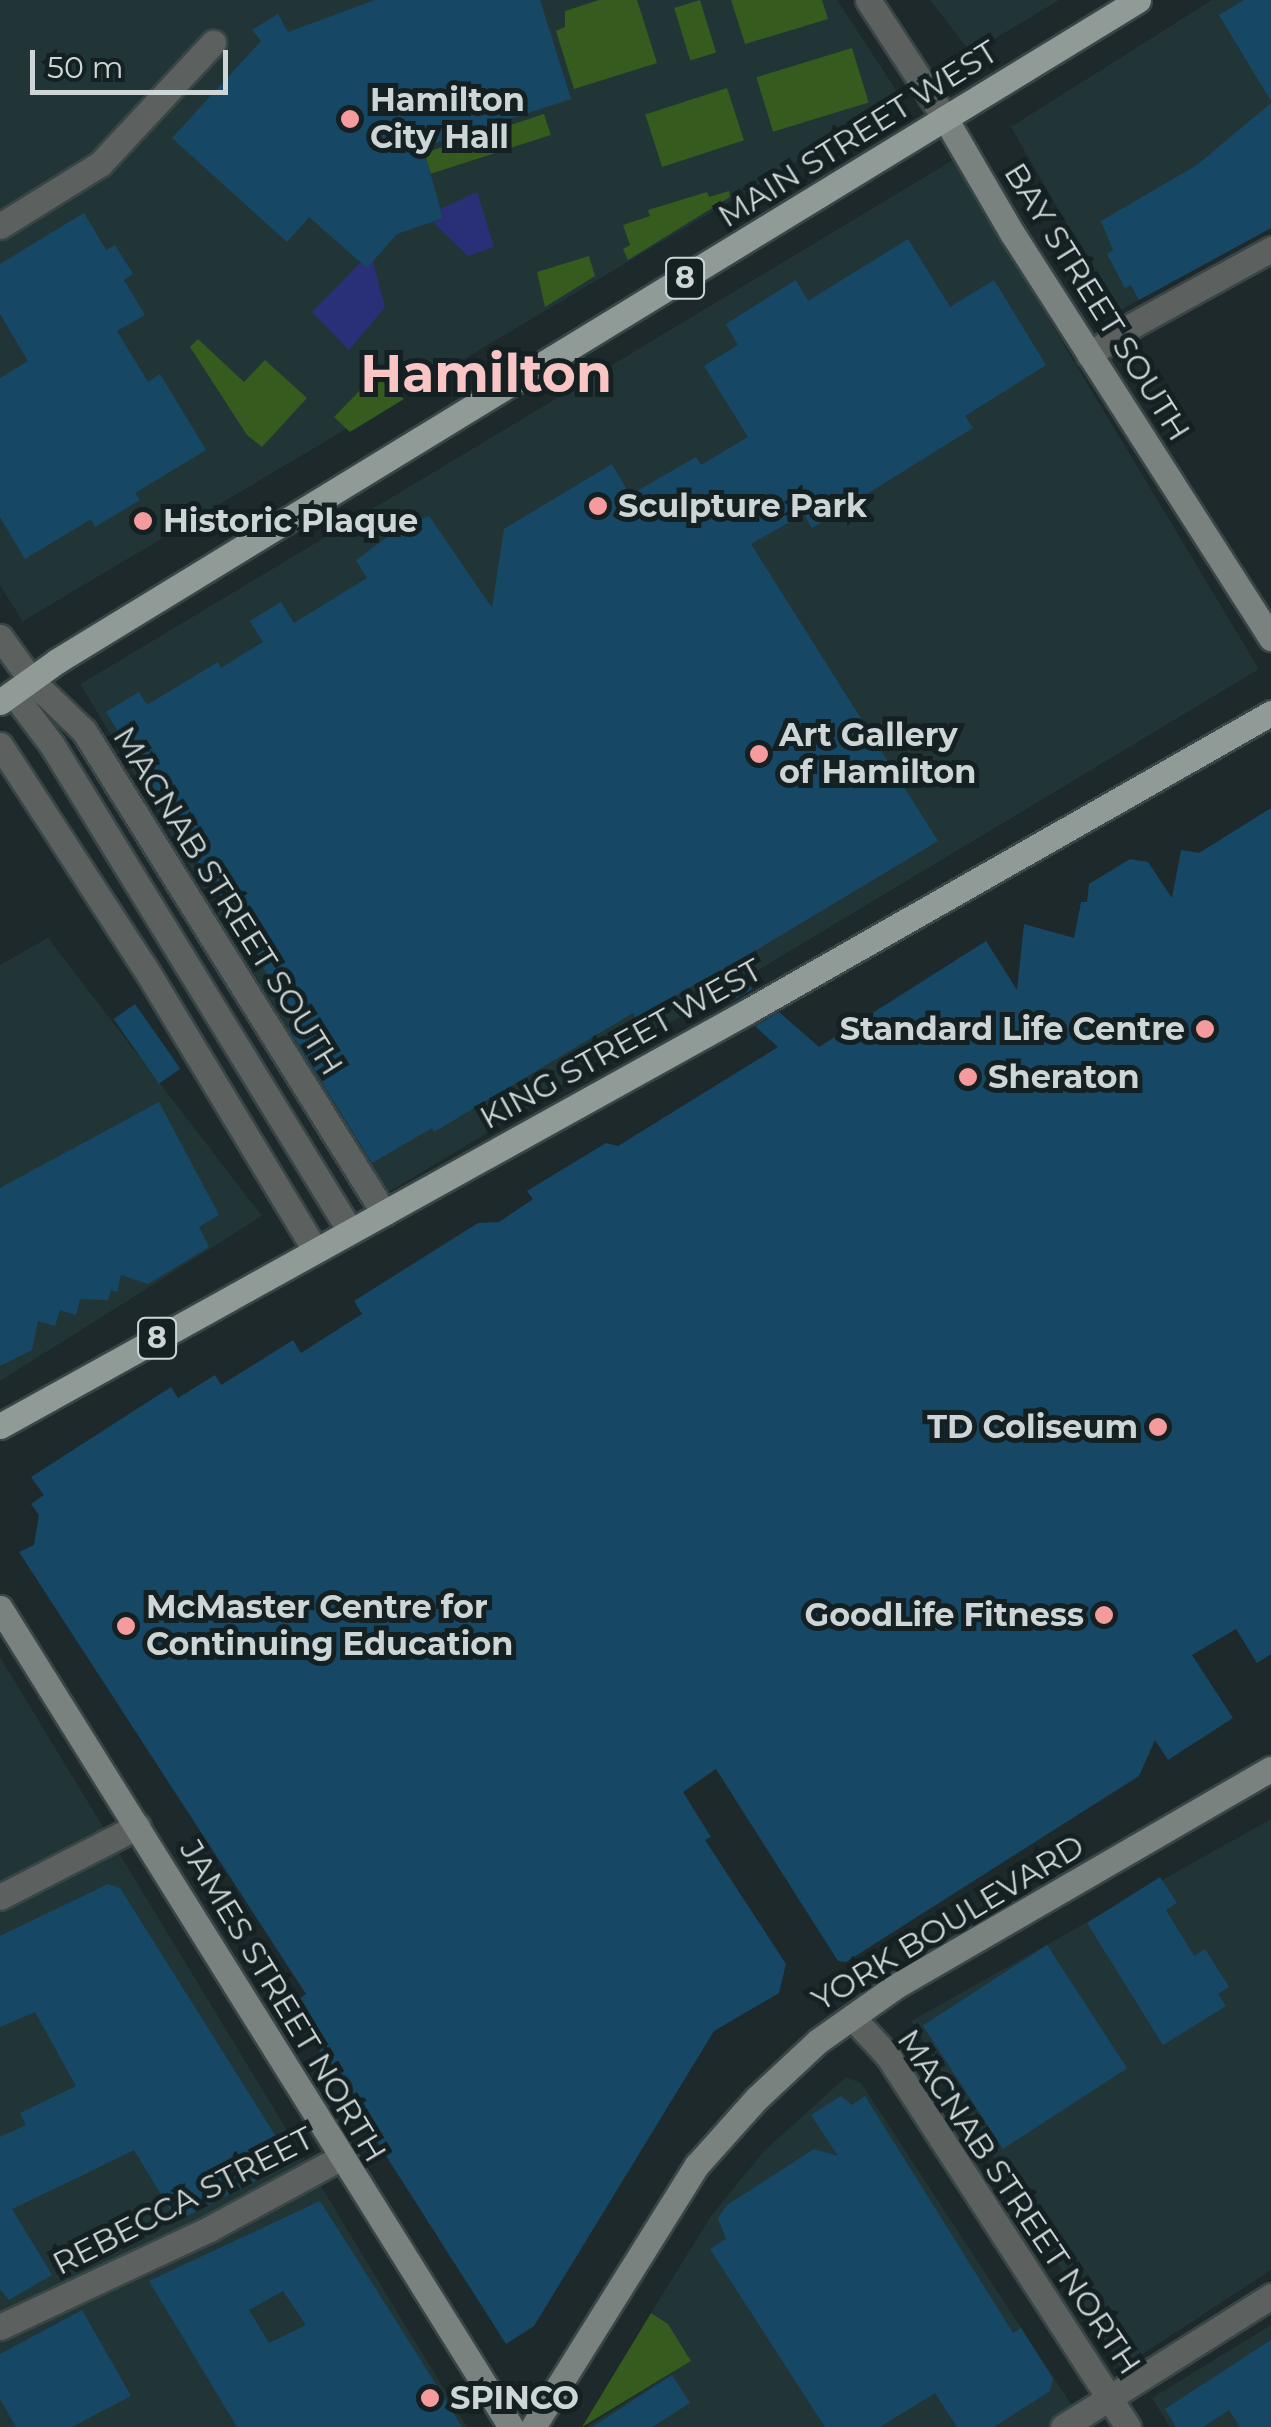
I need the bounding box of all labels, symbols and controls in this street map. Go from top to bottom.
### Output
scale bar [35,30,232,92]
street label: MAIN STREET WEST [711,32,1005,236]
text: 50 m [47,49,124,86]
place label: Hamilton City Hall [370,82,525,157]
marker: Hamilton City Hall [339,108,361,130]
street label: BAY STREET SOUTH [996,156,1198,448]
road number: 8 [665,253,705,303]
district label: Hamilton [360,343,612,405]
place label: Sculpture Park [618,487,867,525]
marker: Sculpture Park [587,495,609,517]
place label: Historic Plaque [163,502,418,540]
marker: Historic Plaque [132,510,154,532]
place label: Art Gallery of Hamilton [779,717,976,792]
street label: MACNAB STREET SOUTH [105,720,351,1082]
marker: Art Gallery of Hamilton [748,743,770,765]
street label: KING STREET WEST [473,951,769,1137]
place label: Standard Life Centre [840,1010,1185,1048]
marker: Standard Life Centre [1194,1018,1216,1040]
place label: Sheraton [988,1058,1140,1096]
marker: Sheraton [957,1066,979,1088]
road number: 8 [137,1313,177,1363]
place label: TD Coliseum [927,1408,1138,1446]
marker: TD Coliseum [1147,1416,1169,1438]
place label: McMaster Centre for Continuing Education [146,1589,513,1664]
place label: GoodLife Fitness [804,1596,1084,1634]
marker: GoodLife Fitness [1093,1604,1115,1626]
marker: McMaster Centre for Continuing Education [115,1615,137,1637]
street label: YORK BOULEVARD [805,1827,1091,2019]
street label: JAMES STREET NORTH [172,1833,394,2169]
street label: MACNAB STREET NORTH [889,2022,1149,2382]
street label: REBECCA STREET [46,2119,320,2283]
place label: SPINCO [450,2379,579,2417]
marker: SPINCO [419,2387,441,2409]

